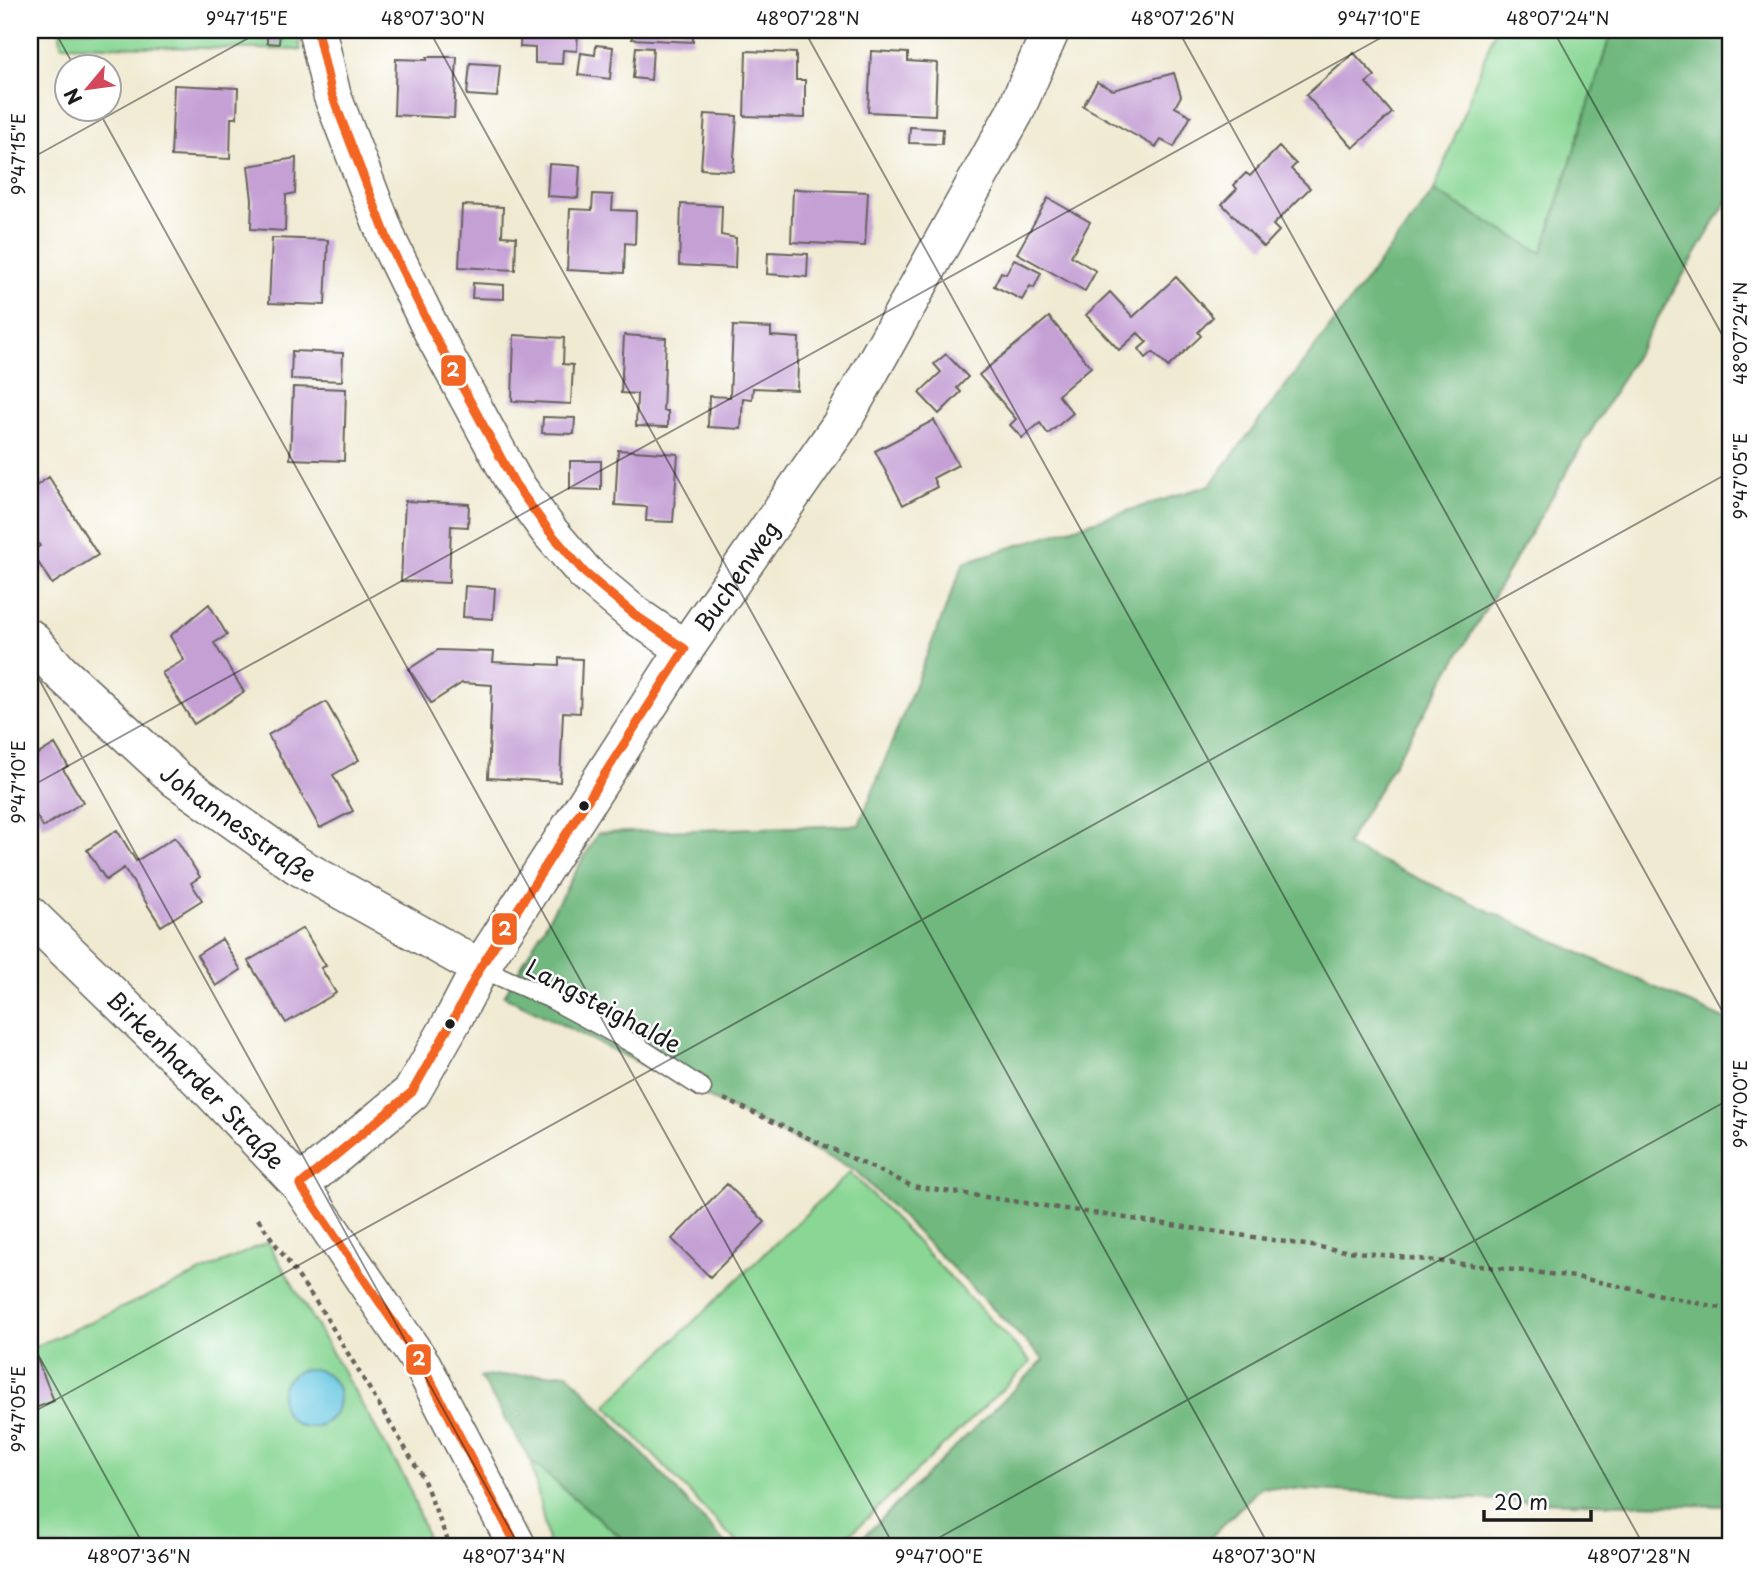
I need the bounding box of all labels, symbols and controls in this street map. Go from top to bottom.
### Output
text: 9°47'15"E [206,4,288,31]
text: 48°07'30"N [381,4,485,31]
text: 48°07'28"N [756,4,860,31]
text: 48°07'26"N [1131,4,1235,31]
text: 9°47'10"E [1337,4,1421,31]
text: 48°07'24"N [1506,4,1610,31]
north arrow [52,52,122,122]
text: N [56,83,88,110]
text: 9°47'15"E [4,113,31,195]
text: 48°07'24"N [1726,281,1753,385]
line badge: 2 [440,354,467,387]
text: 2 [446,355,460,383]
text: 9°47'05"E [1726,433,1753,519]
street label: Buchenweg [685,512,788,638]
text: 9°47'10"E [4,740,31,824]
street label: Johannesstraße [153,755,323,891]
unlabelled marker [577,799,591,813]
line badge: 2 [491,912,518,946]
text: 2 [498,914,512,942]
street label: Langsteighalde [520,949,688,1061]
street label: Birkenharder Straße [99,982,294,1177]
unlabelled marker [443,1017,457,1031]
text: 9°47'00"E [1726,1060,1753,1148]
line badge: 2 [405,1343,432,1376]
text: 2 [412,1344,426,1372]
text: 9°47'05"E [4,1366,31,1452]
scale bar [1484,1478,1590,1522]
text: 20 m [1494,1485,1548,1517]
text: 48°07'36"N [87,1542,191,1569]
text: 48°07'34"N [462,1542,566,1569]
text: 9°47'00"E [895,1542,983,1569]
text: 48°07'30"N [1212,1542,1316,1569]
text: 48°07'28"N [1587,1542,1691,1569]

